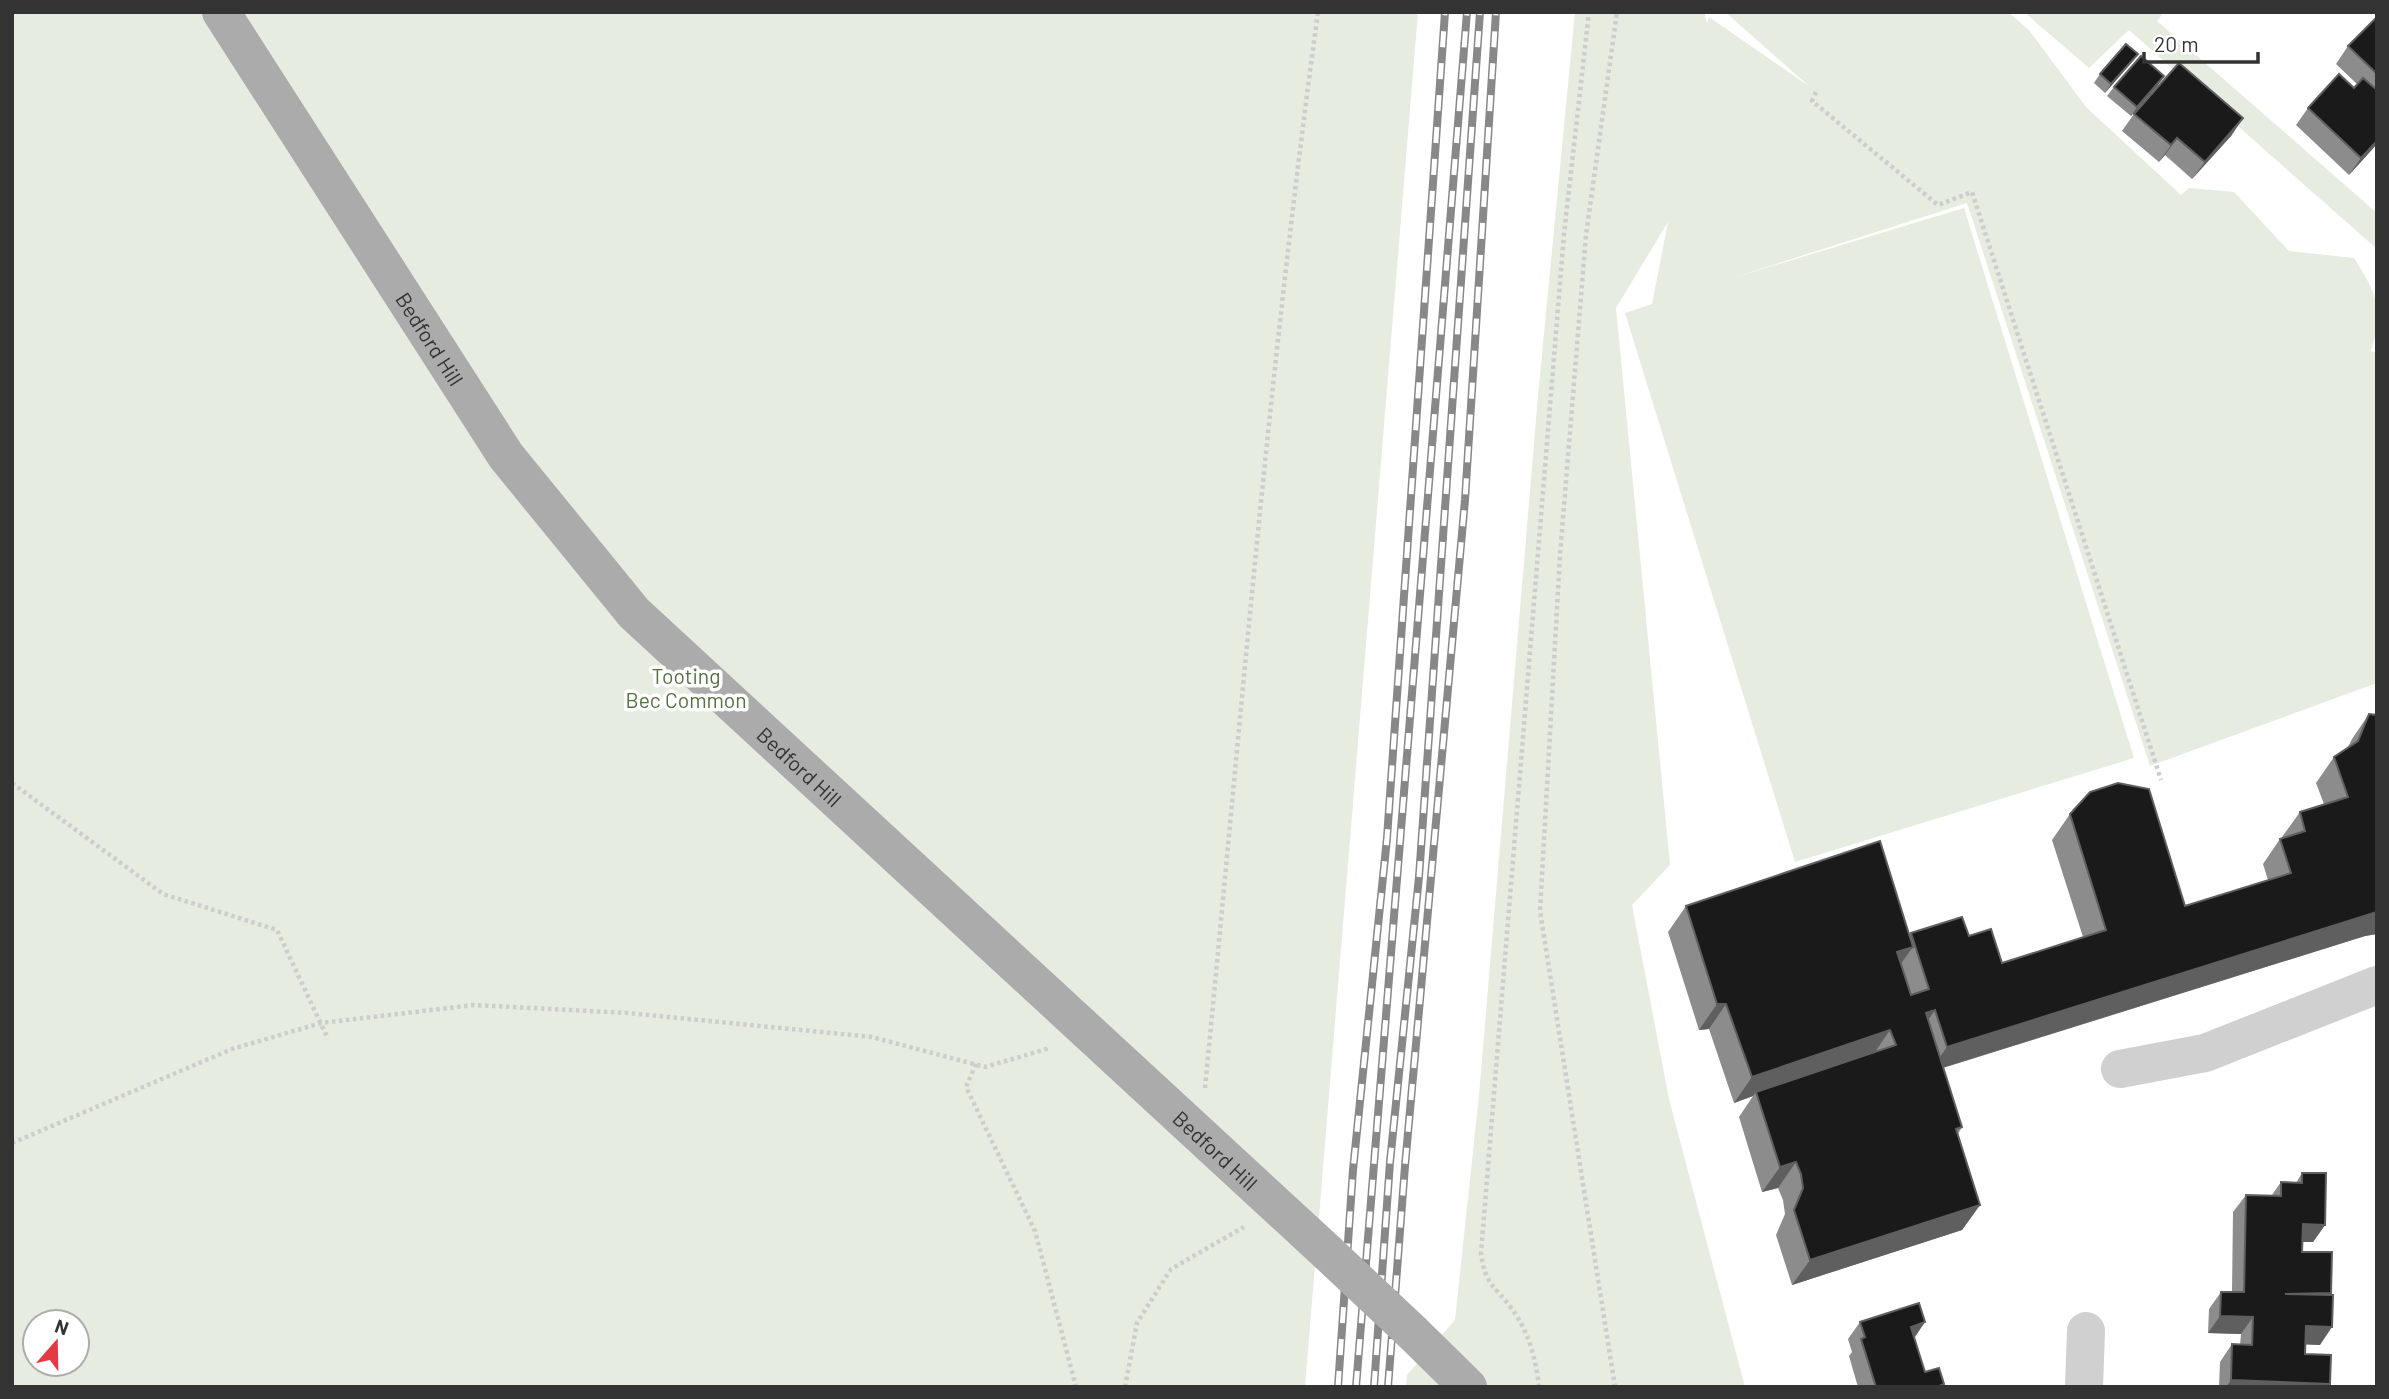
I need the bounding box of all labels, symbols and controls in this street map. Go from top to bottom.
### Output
scale bar [2144,21,2258,65]
text: 20 m [2154,31,2199,56]
street label: Bedford Hill [391,287,470,390]
park label: Tooting Bec Common [625,663,747,712]
street label: Bedford Hill [753,721,847,811]
street label: Bedford Hill [1169,1105,1263,1195]
north arrow [21,1308,91,1378]
text: N [52,1314,72,1340]

